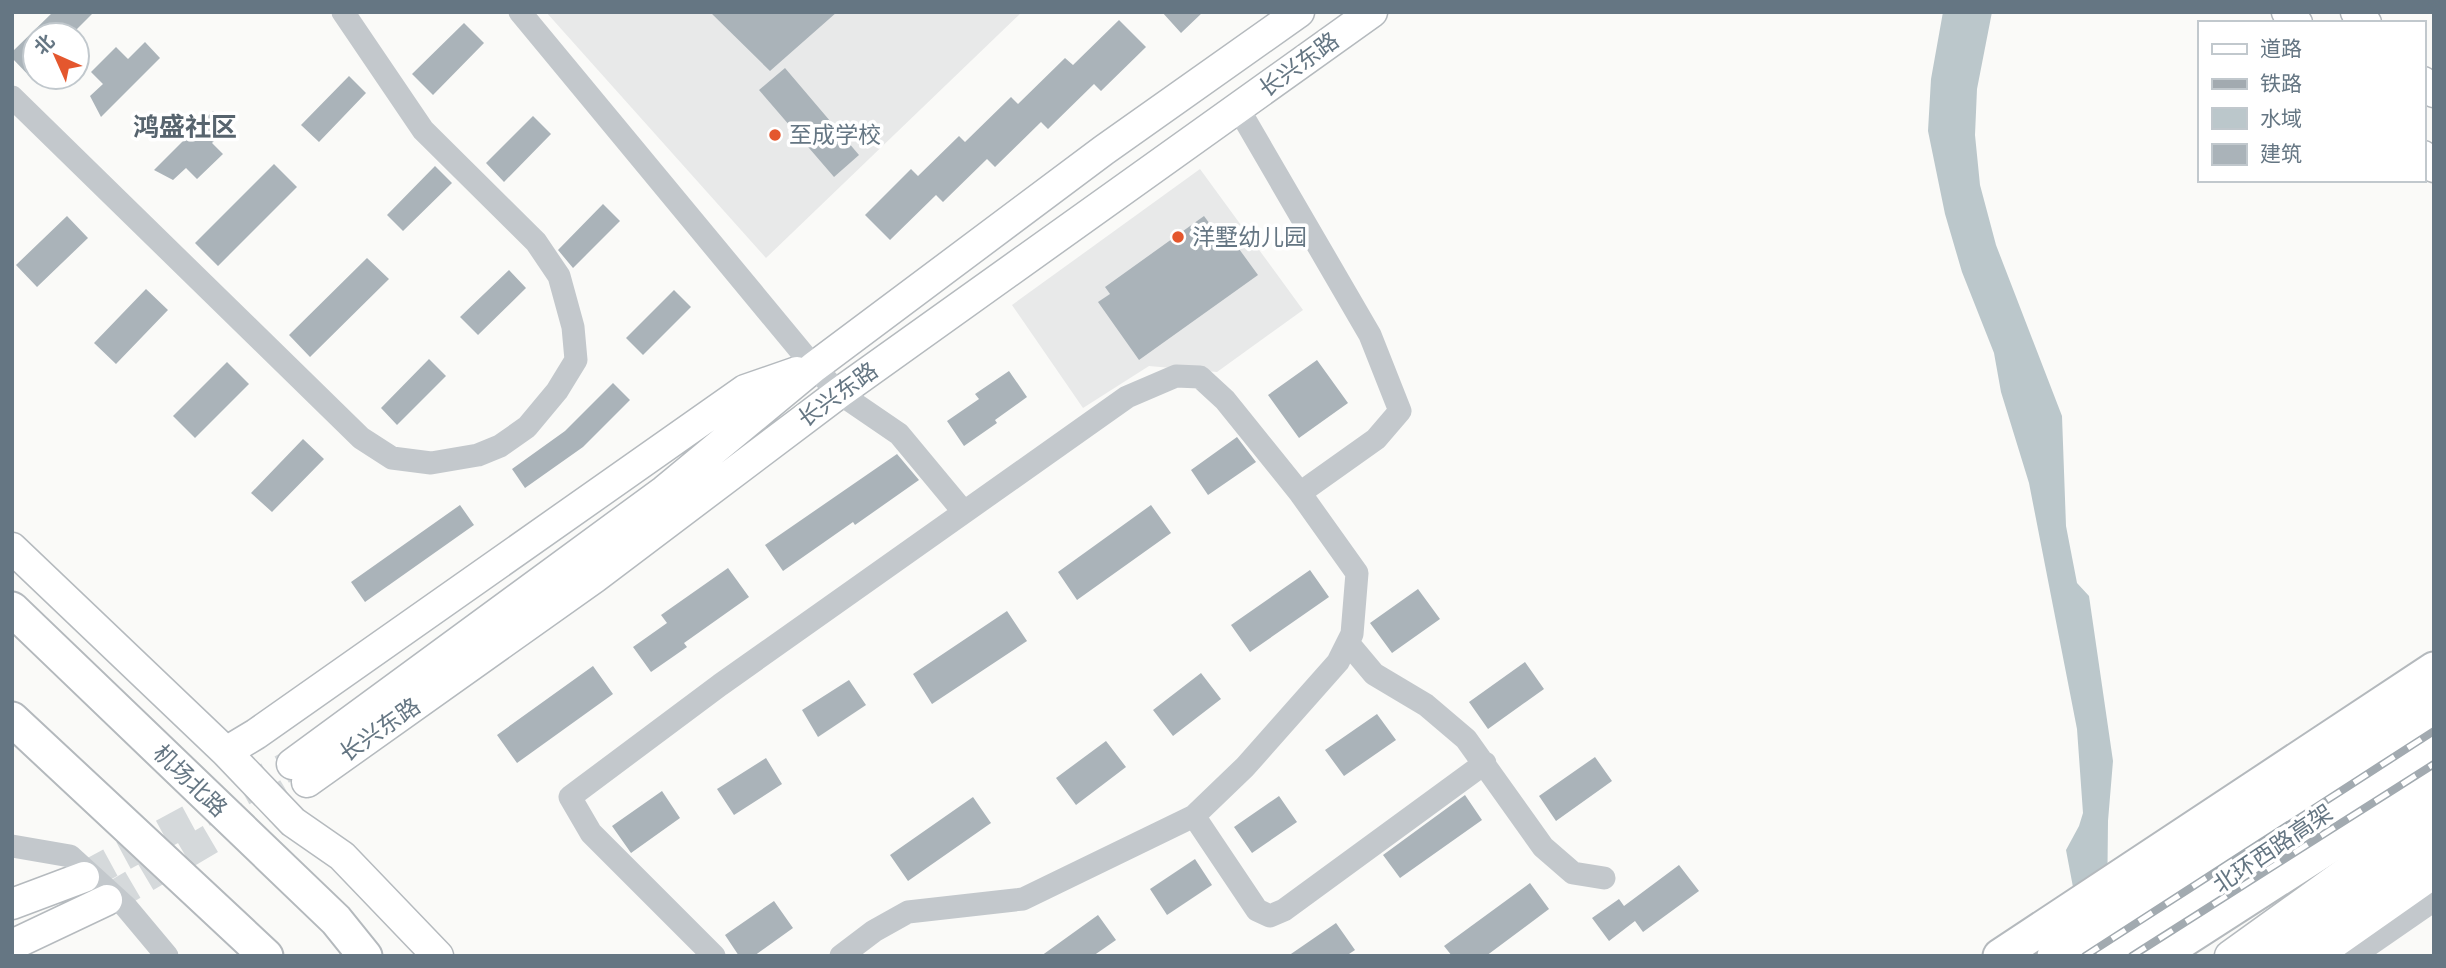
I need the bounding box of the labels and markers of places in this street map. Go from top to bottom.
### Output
place label: 至成学校 [789,119,881,152]
marker: 至成学校 [767,127,783,143]
place label: 洋墅幼儿园 [1192,221,1307,254]
marker: 洋墅幼儿园 [1170,229,1186,245]

